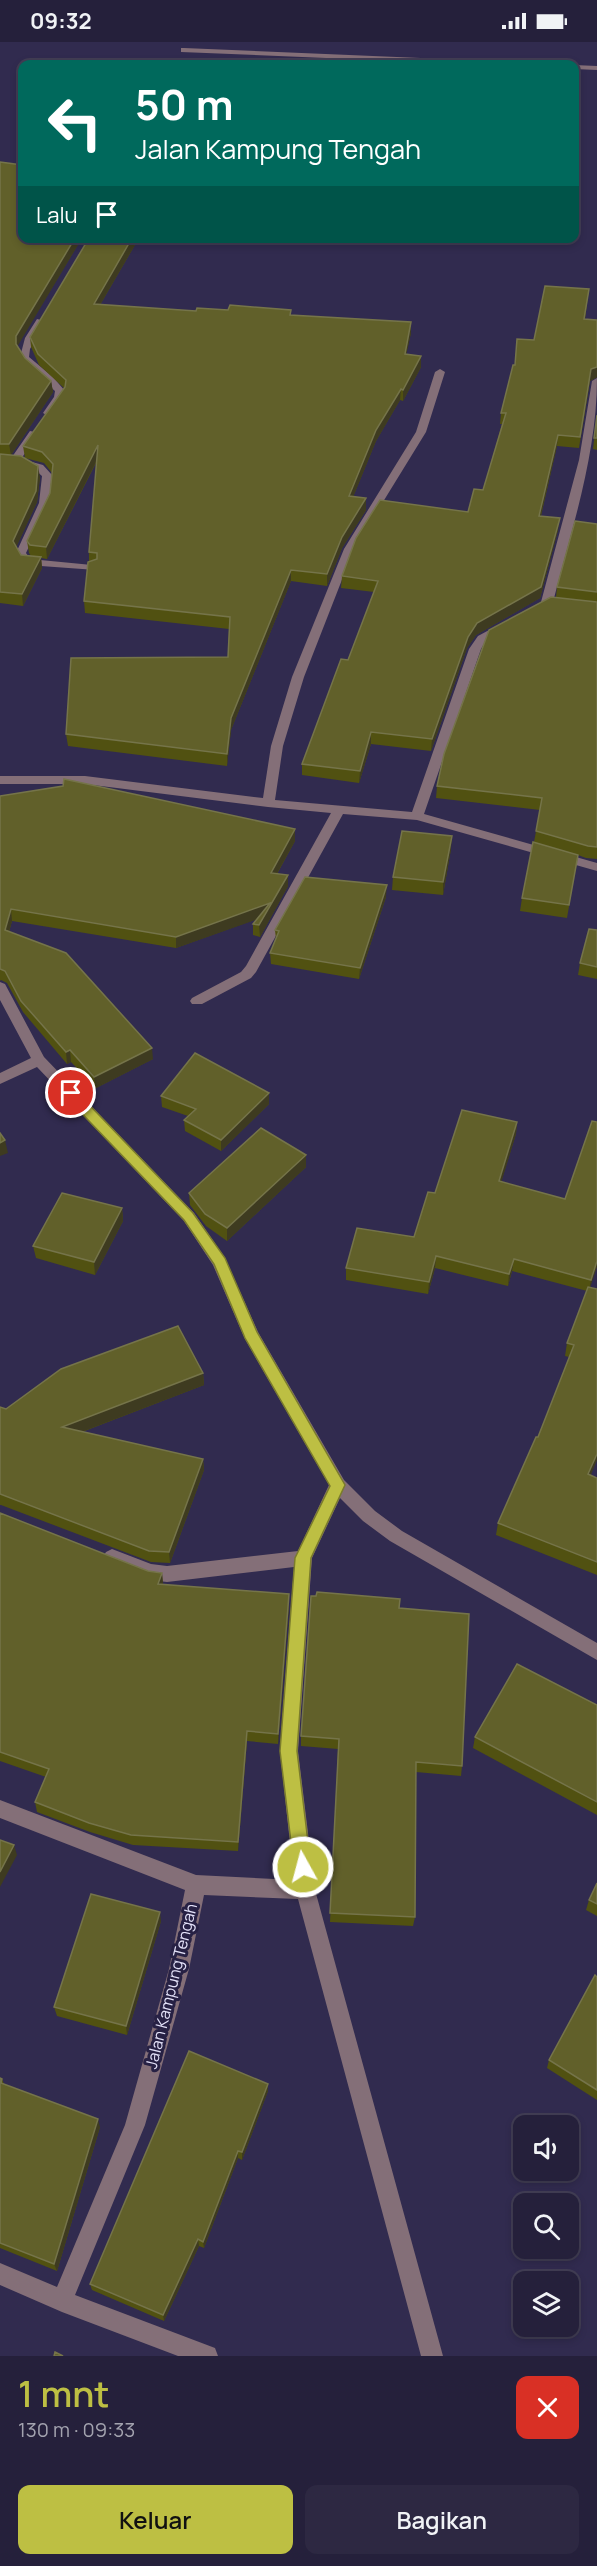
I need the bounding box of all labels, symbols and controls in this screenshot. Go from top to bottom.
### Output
text: 09:32 [30,6,92,36]
text: 50 m [135,75,233,133]
icon: left [36,84,114,162]
text: Jalan Kampung Tengah [135,130,421,167]
icon: arrive [90,198,123,231]
text: Lalu [36,200,78,230]
pin [45,1067,96,1118]
icon: arrive [54,1076,87,1109]
position arrow [271,1835,335,1899]
street label: Jalan Kampung Tengah [140,1901,202,2071]
map controls [513,2115,579,2337]
button: sound [513,2115,579,2181]
button: search [513,2193,579,2259]
button: layers [513,2271,579,2337]
text: 1 mnt [18,2369,110,2418]
button: close [516,2376,579,2439]
text: 130 m · 09:33 [18,2416,135,2443]
button: Keluar [18,2485,293,2554]
button: Bagikan [305,2485,579,2554]

